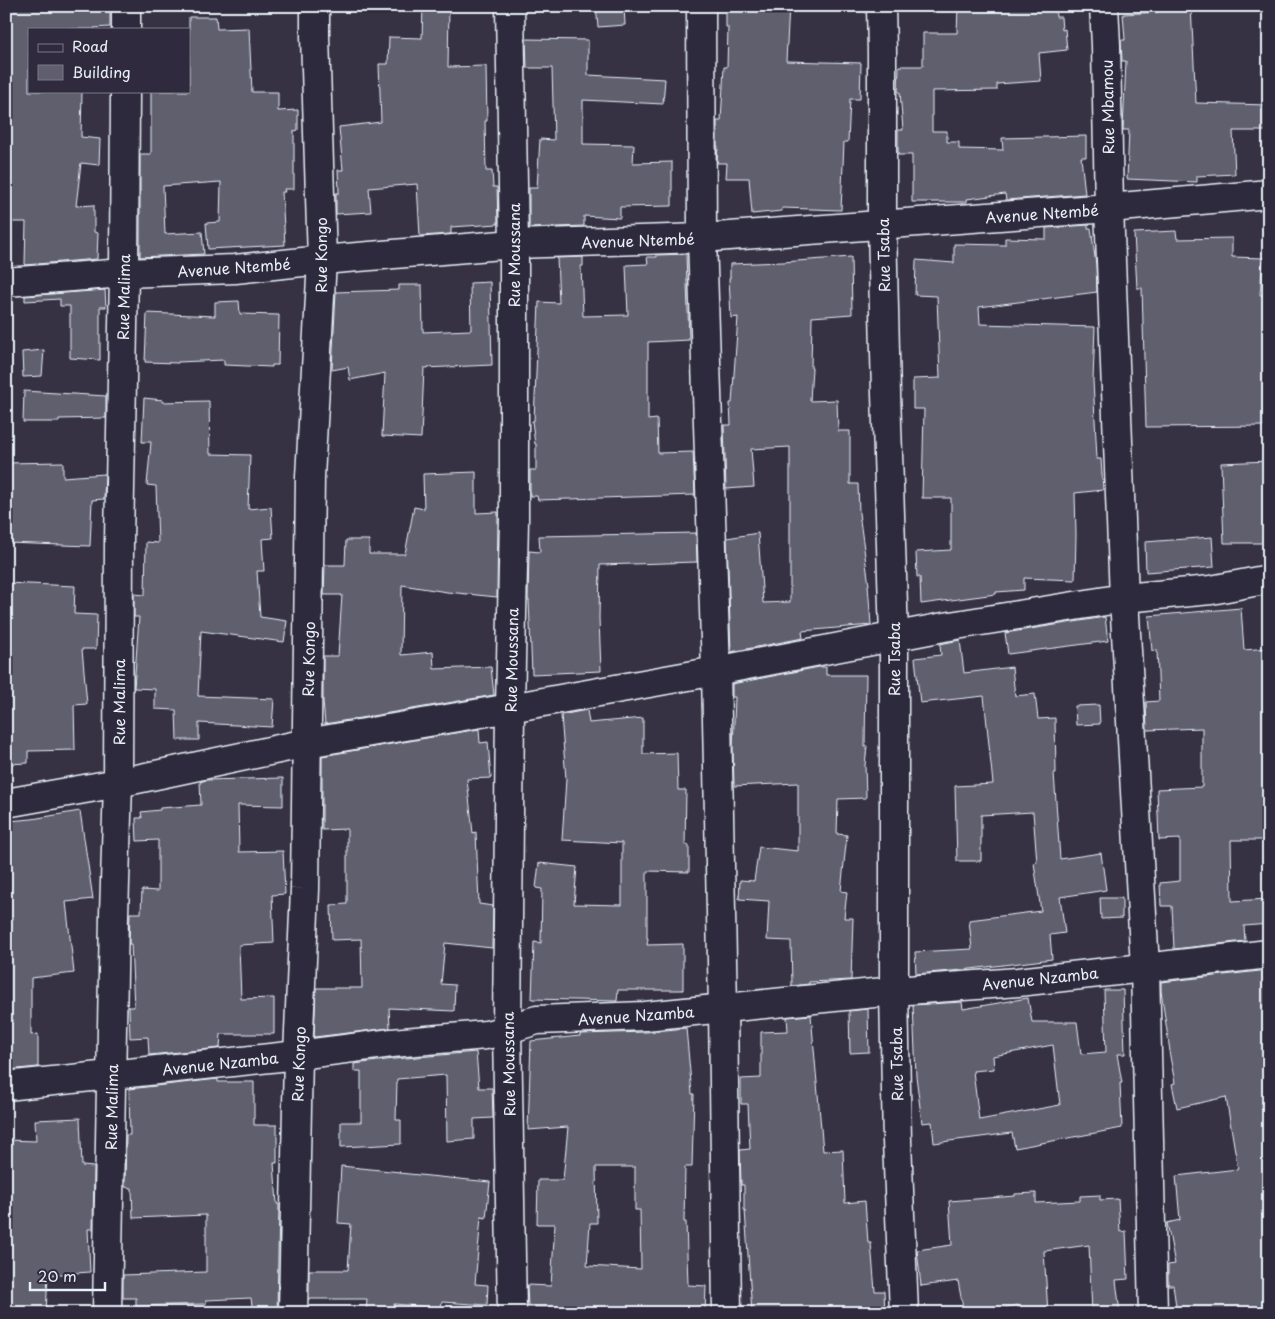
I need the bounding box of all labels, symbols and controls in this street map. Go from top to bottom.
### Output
legend [28,28,190,92]
text: Road [72,34,108,57]
text: Building [72,60,131,83]
street label: Rue Mbamou [1095,60,1119,154]
street label: Avenue Ntembé [985,198,1099,228]
street label: Rue Moussana [502,202,525,307]
street label: Rue Kongo [309,217,332,293]
street label: Rue Tsaba [871,217,895,292]
street label: Avenue Ntembé [581,227,695,253]
street label: Avenue Ntembé [177,252,291,282]
street label: Rue Malima [111,253,135,340]
street label: Rue Moussana [499,607,523,712]
street label: Rue Kongo [296,621,320,697]
street label: Rue Tsaba [882,621,905,696]
street label: Rue Malima [107,658,130,745]
street label: Avenue Nzamba [981,960,1100,996]
street label: Avenue Nzamba [577,999,696,1031]
street label: Rue Moussana [496,1011,520,1116]
street label: Rue Kongo [285,1026,311,1102]
street label: Rue Tsaba [884,1026,908,1101]
street label: Avenue Nzamba [161,1045,280,1081]
street label: Rue Malima [99,1063,123,1150]
scale bar [30,1259,105,1291]
text: 20 m [38,1264,77,1287]

